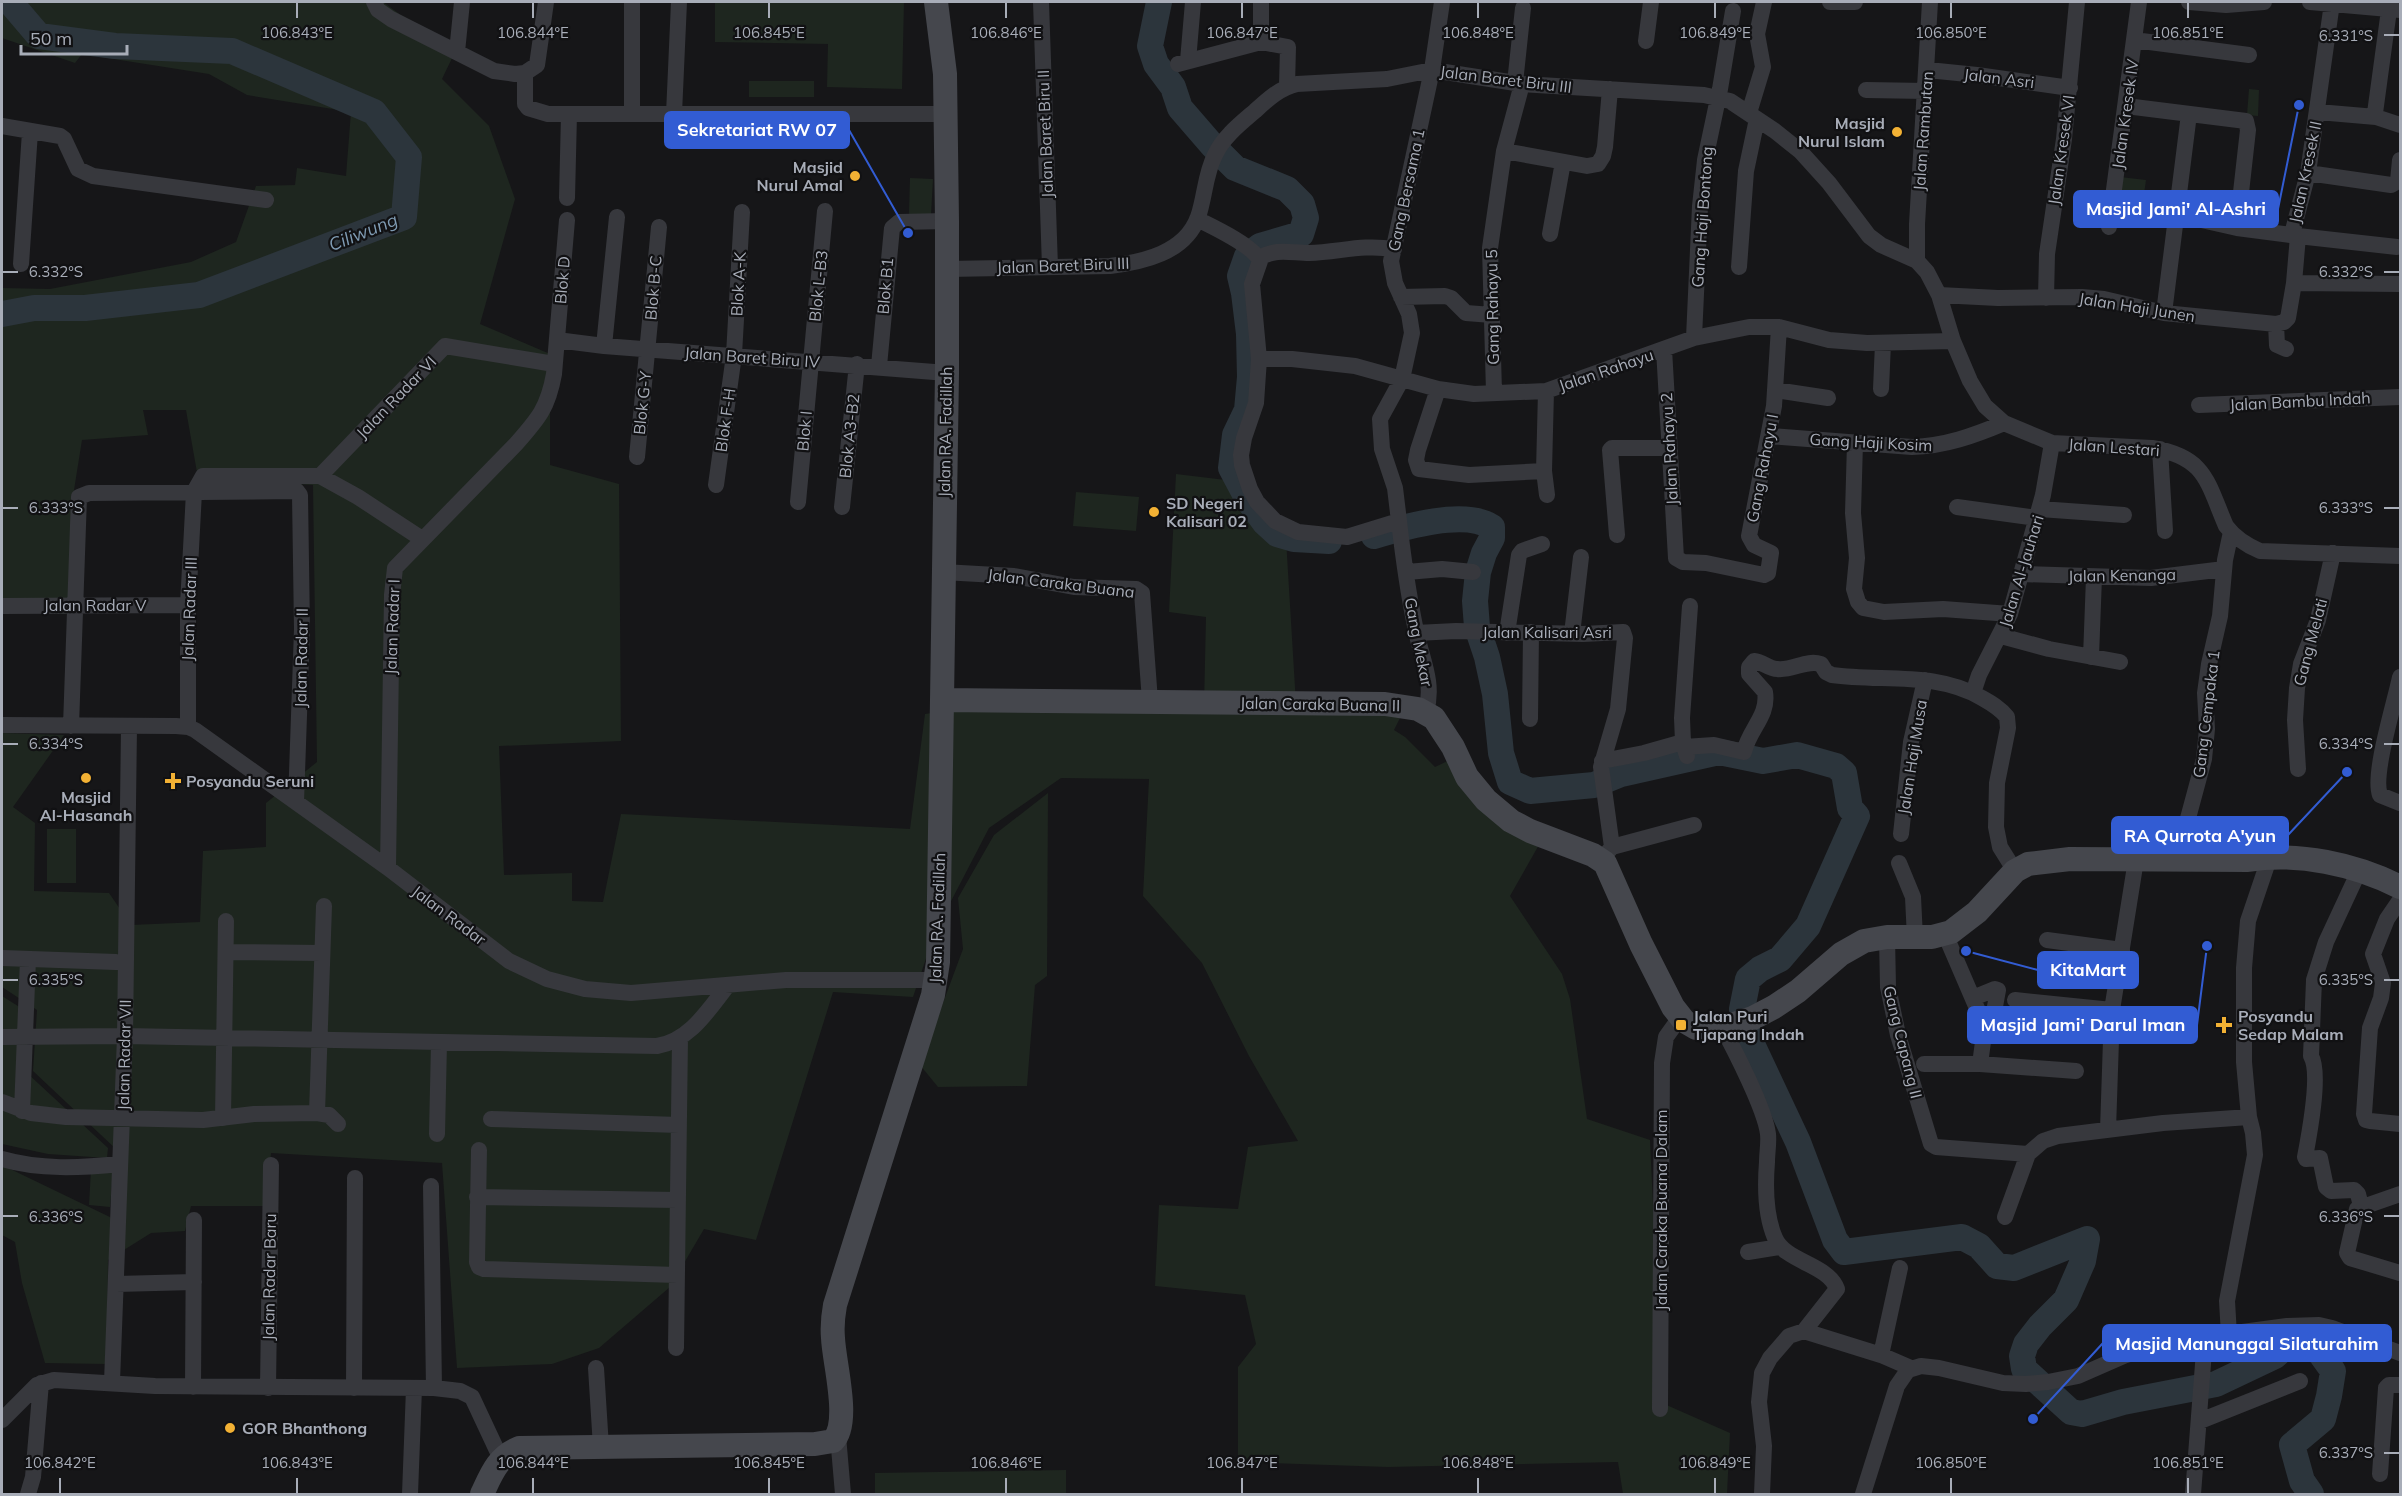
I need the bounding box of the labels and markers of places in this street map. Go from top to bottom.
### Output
callout: Sekretariat RW 07 [665,112,849,148]
place label: Masjid Nurul Islam [1798,113,1885,151]
marker: Masjid Nurul Islam [1890,125,1904,139]
place label: Masjid Nurul Amal [757,157,843,195]
marker: Masjid Nurul Amal [848,169,862,183]
callout: Masjid Jami' Al-Ashri [2074,191,2278,227]
place label: SD Negeri Kalisari 02 [1166,493,1247,531]
marker: SD Negeri Kalisari 02 [1147,505,1161,519]
marker: Masjid Al-Hasanah [79,771,93,785]
place label: Posyandu Seruni [186,771,314,791]
marker: Posyandu Seruni [164,772,182,790]
place label: Masjid Al-Hasanah [40,787,132,825]
callout: RA Qurrota A'yun [2112,817,2288,853]
callout: KitaMart [2038,952,2138,988]
place label: Jalan Puri Tjapang Indah [1693,1006,1805,1044]
place label: Posyandu Sedap Malam [2238,1006,2344,1044]
callout: Masjid Jami' Darul Iman [1968,1007,2197,1043]
marker: Posyandu Sedap Malam [2215,1016,2233,1034]
marker: Jalan Puri Tjapang Indah [1674,1018,1688,1032]
callout: Masjid Manunggal Silaturahim [2103,1325,2391,1361]
place label: GOR Bhanthong [242,1418,367,1438]
marker: GOR Bhanthong [223,1421,237,1435]

